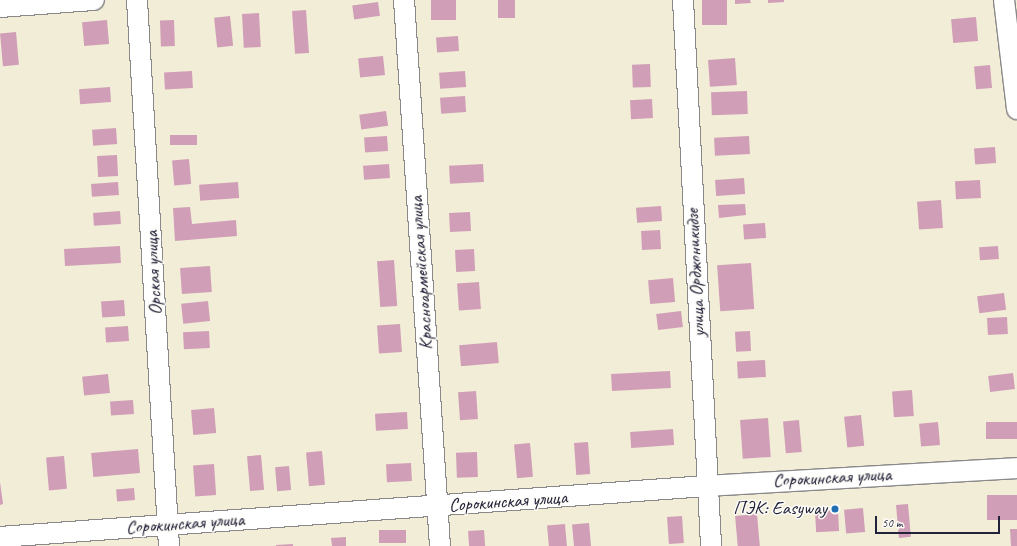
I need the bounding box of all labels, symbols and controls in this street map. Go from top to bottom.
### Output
street label: Красноармейская улица [405,195,439,351]
street label: улица Орджоникидзе [681,209,711,337]
street label: Орская улица [140,230,168,316]
street label: Сорокинская улица [772,463,892,493]
street label: Сорокинская улица [447,486,569,518]
place label: ПЭК: Easyway [733,498,827,520]
marker: ПЭК: Easyway [830,504,840,514]
street label: Сорокинская улица [124,508,246,540]
scale bar [877,508,1002,534]
text: 50 m [882,515,902,531]

